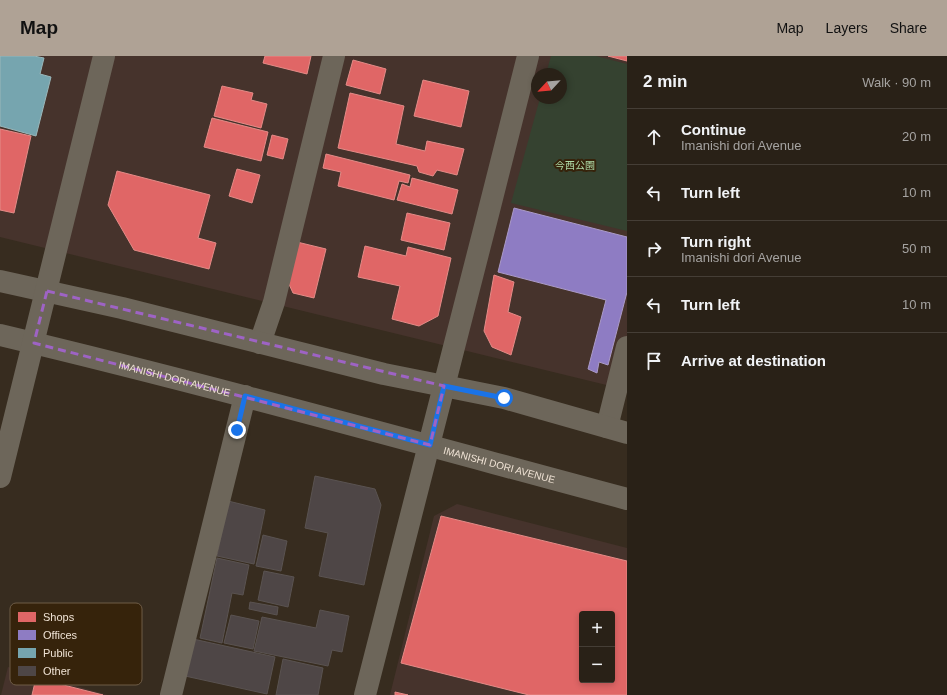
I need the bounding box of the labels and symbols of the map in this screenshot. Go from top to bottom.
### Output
north arrow [531,68,567,104]
park label: 今西公園 [555,160,595,171]
street label: IMANISHI DORI AVENUE [118,359,232,399]
route start [495,389,513,407]
route end [228,421,246,439]
street label: IMANISHI DORI AVENUE [442,445,556,485]
legend [10,603,142,685]
text: Shops [43,611,75,623]
text: Offices [43,629,78,641]
text: Public [43,647,73,659]
text: Other [43,665,71,677]

